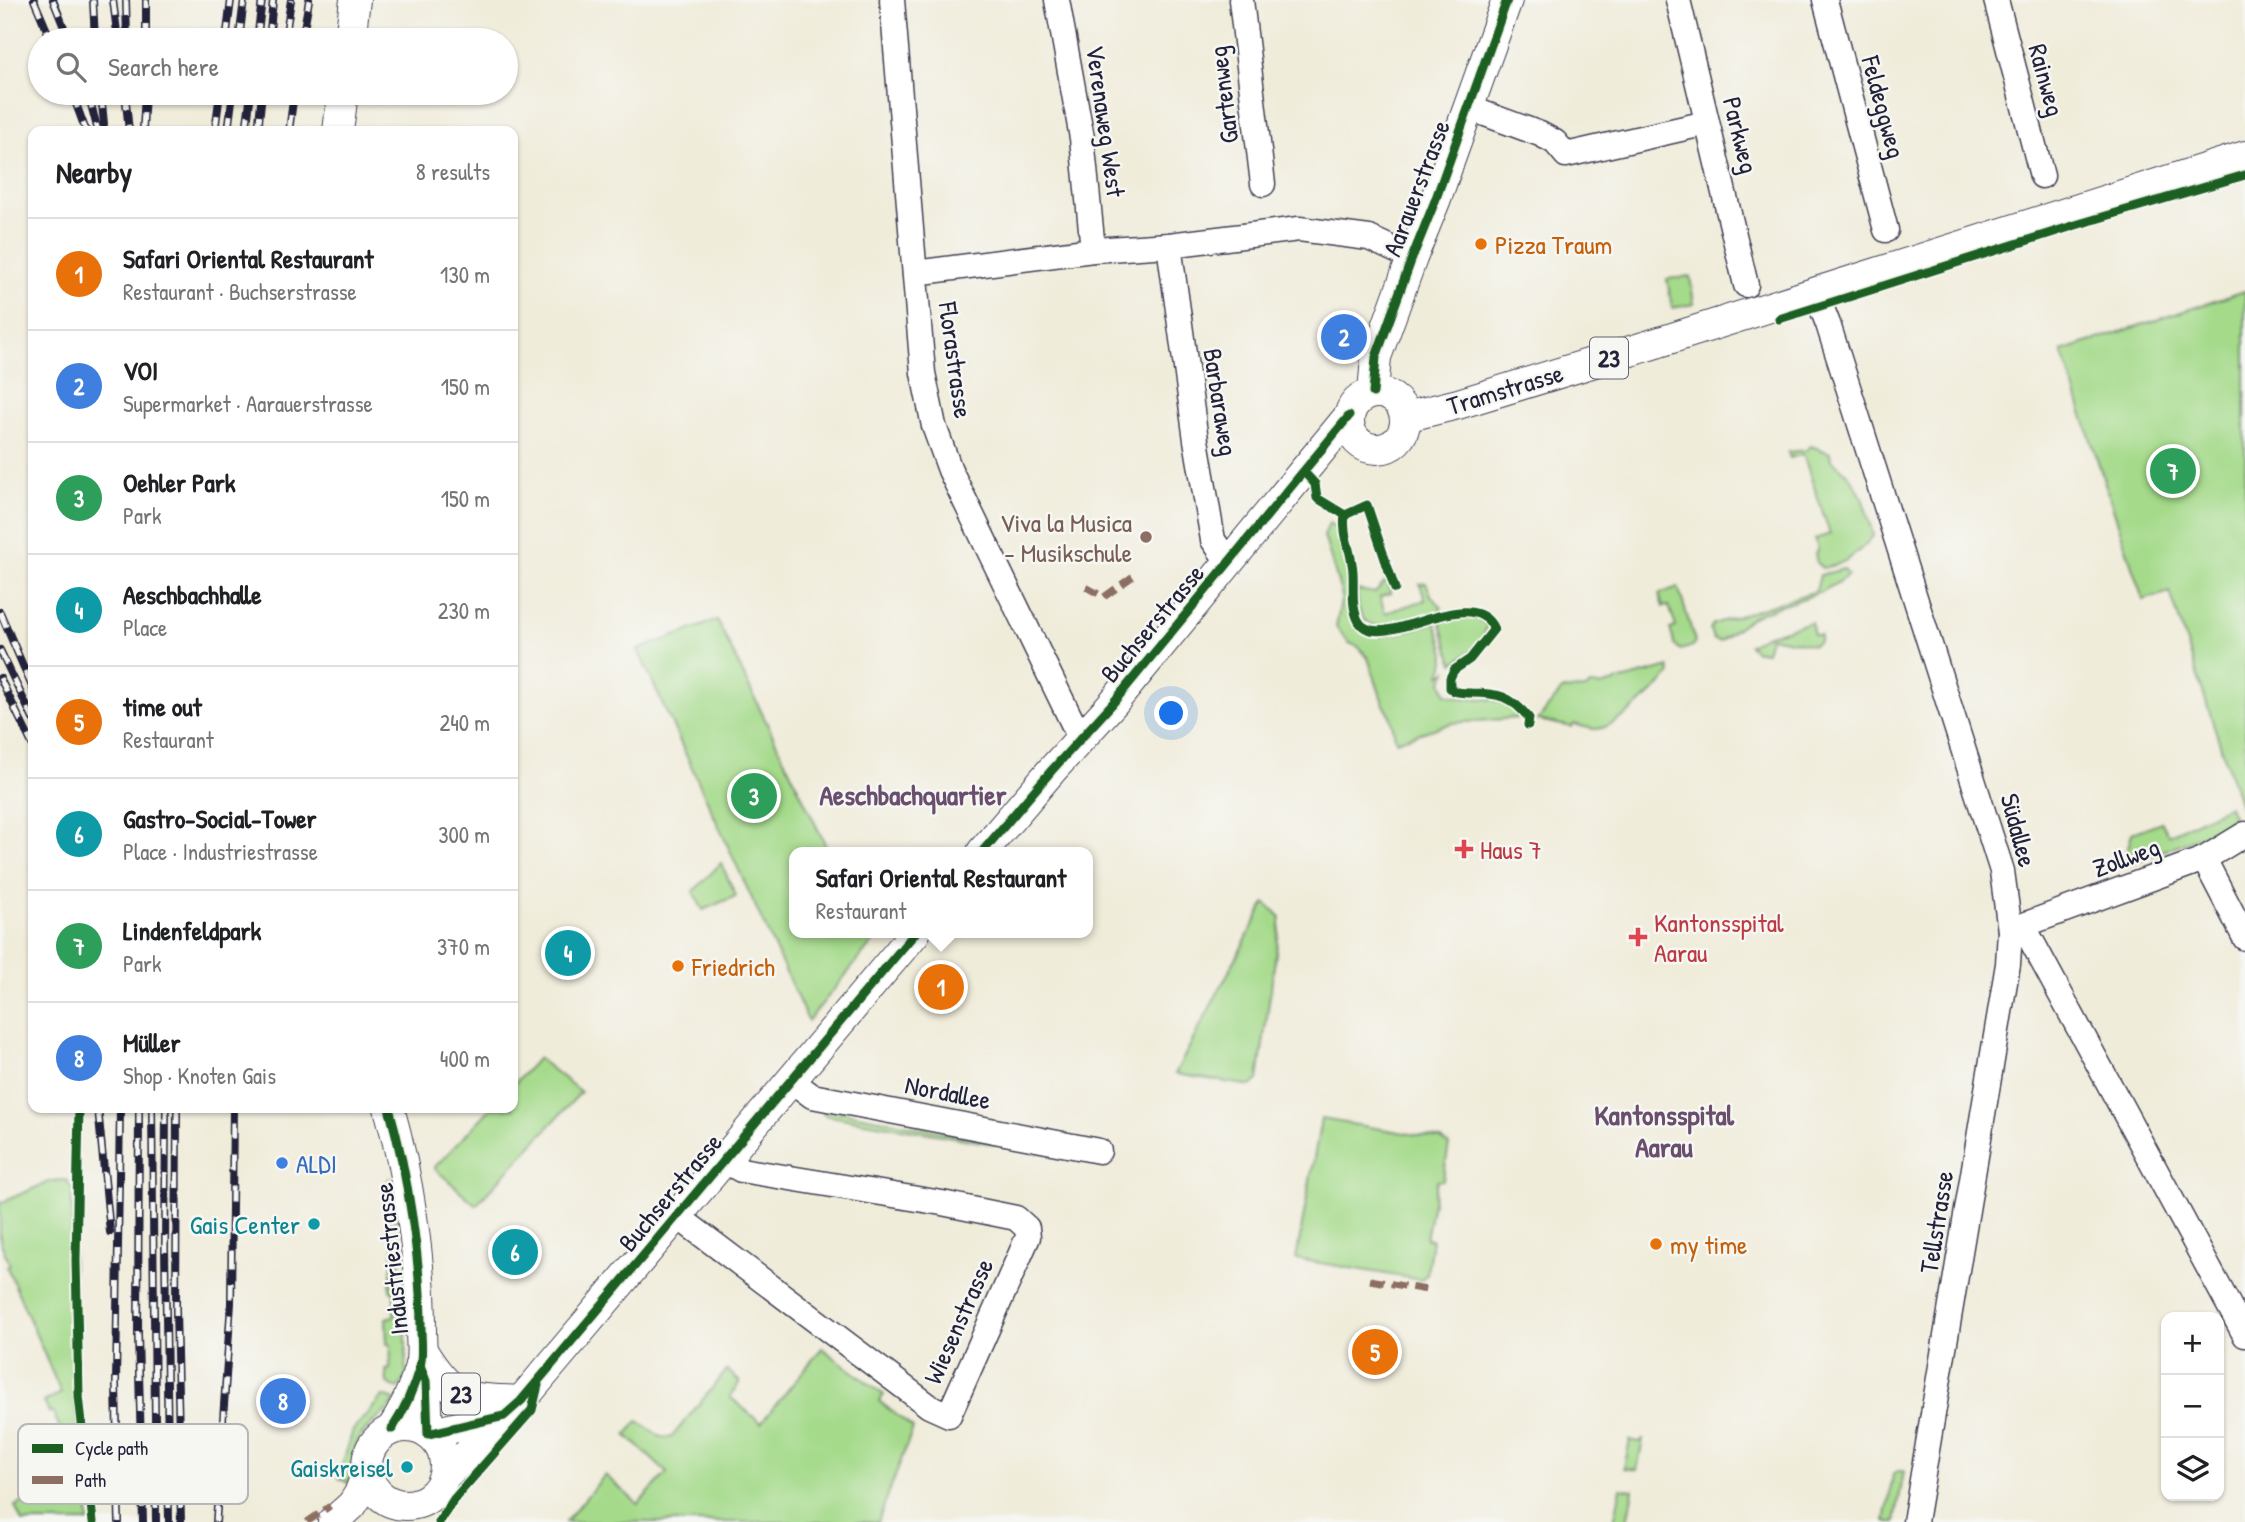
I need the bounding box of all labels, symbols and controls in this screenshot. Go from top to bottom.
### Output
search box [28,28,518,105]
street label: Rainweg [2021,40,2073,120]
street label: Verenaweg West [1078,43,1134,200]
street label: Gartenweg [1200,44,1246,146]
icon: search [52,48,90,86]
text: Search here [108,49,219,84]
street label: Feldeggweg [1853,51,1914,162]
street label: Parkweg [1715,93,1767,177]
street label: Aarauerstrasse [1374,115,1458,261]
text: Nearby [56,152,132,192]
text: 8 results [416,156,490,187]
place label: Pizza Traum [1495,227,1612,262]
marker: Pizza Traum [1473,236,1489,252]
text: Safari Oriental Restaurant [123,241,373,276]
text: 1 [75,259,83,290]
text: 130 m [440,259,490,290]
text: Restaurant · Buchserstrasse [123,276,357,307]
street label: Florastrasse [930,299,981,420]
pin: 2 [1321,311,1367,363]
road number: 23 [1590,338,1628,379]
street label: Barbaraweg [1195,346,1247,458]
text: VOI [123,353,158,388]
street label: Tramstrasse [1443,355,1567,423]
text: 2 [74,371,84,402]
text: 150 m [441,371,490,402]
text: Supermarket · Aarauerstrasse [123,388,373,419]
pin: 7 [2150,445,2196,497]
text: Oehler Park [123,465,235,500]
text: 3 [74,483,84,514]
text: 150 m [441,483,490,514]
text: Park [123,500,161,531]
place label: Viva la Musica - Musikschule [1000,505,1132,570]
marker: Viva la Musica - Musikschule [1138,529,1154,545]
street label: Buchserstrasse [1092,556,1212,690]
text: Aeschbachhalle [123,577,262,612]
text: 4 [75,595,83,626]
text: 230 m [438,595,490,626]
text: Place [123,612,167,643]
text: time out [123,689,202,724]
your location [1154,696,1188,730]
text: 5 [74,707,84,738]
text: 240 m [439,707,490,738]
text: Restaurant [123,724,214,755]
pin: 3 [731,770,777,822]
district label: Aeschbachquartier [819,776,1007,815]
street label: Südallee [1992,789,2046,871]
text: Gastro-Social-Tower [123,801,317,836]
text: 6 [74,819,84,850]
text: 300 m [438,819,490,850]
street label: Zollweg [2088,829,2164,885]
place label: Haus 7 [1480,832,1542,867]
text: Place · Industriestrasse [123,836,318,867]
marker: Haus 7 [1454,839,1474,859]
popup [789,847,1093,938]
text: Safari Oriental Restaurant [816,860,1066,895]
text: Restaurant [816,895,907,926]
place label: Kantonsspital Aarau [1654,905,1784,970]
text: Lindenfeldpark [123,913,261,948]
pin: 4 [545,927,591,979]
marker: Kantonsspital Aarau [1628,927,1648,947]
text: 7 [73,931,85,962]
text: 370 m [437,931,490,962]
text: Park [123,948,161,979]
place label: Friedrich [691,949,775,984]
marker: Friedrich [670,958,686,974]
pin: 1 [918,961,964,1013]
text: Müller [123,1025,180,1060]
text: 8 [74,1043,84,1074]
text: 400 m [440,1043,490,1074]
text: Shop · Knoten Gais [123,1060,276,1091]
street label: Nordallee [902,1067,994,1117]
district label: Kantonsspital Aarau [1594,1096,1734,1166]
street label: Buchserstrasse [610,1125,730,1259]
place label: ALDI [296,1146,337,1181]
marker: ALDI [274,1155,290,1171]
street label: Tellstrasse [1911,1168,1961,1276]
street label: Industriestrasse [366,1181,416,1337]
place label: Gais Center [190,1207,300,1242]
marker: Gais Center [306,1216,322,1232]
pin: 6 [492,1226,538,1278]
place label: my time [1670,1227,1747,1262]
marker: my time [1648,1236,1664,1252]
street label: Wiesenstrasse [915,1253,1001,1389]
map controls [2161,1312,2224,1501]
button: + [2161,1312,2224,1375]
pin: 5 [1352,1326,1398,1378]
road number: 23 [442,1374,480,1414]
pin: 8 [260,1375,306,1427]
button: − [2161,1375,2224,1438]
legend [18,1424,248,1504]
text: Cycle path [75,1435,148,1461]
button: layers [2161,1438,2224,1501]
place label: Gaiskreisel [290,1450,393,1485]
marker: Gaiskreisel [399,1459,415,1475]
text: Path [75,1467,106,1493]

